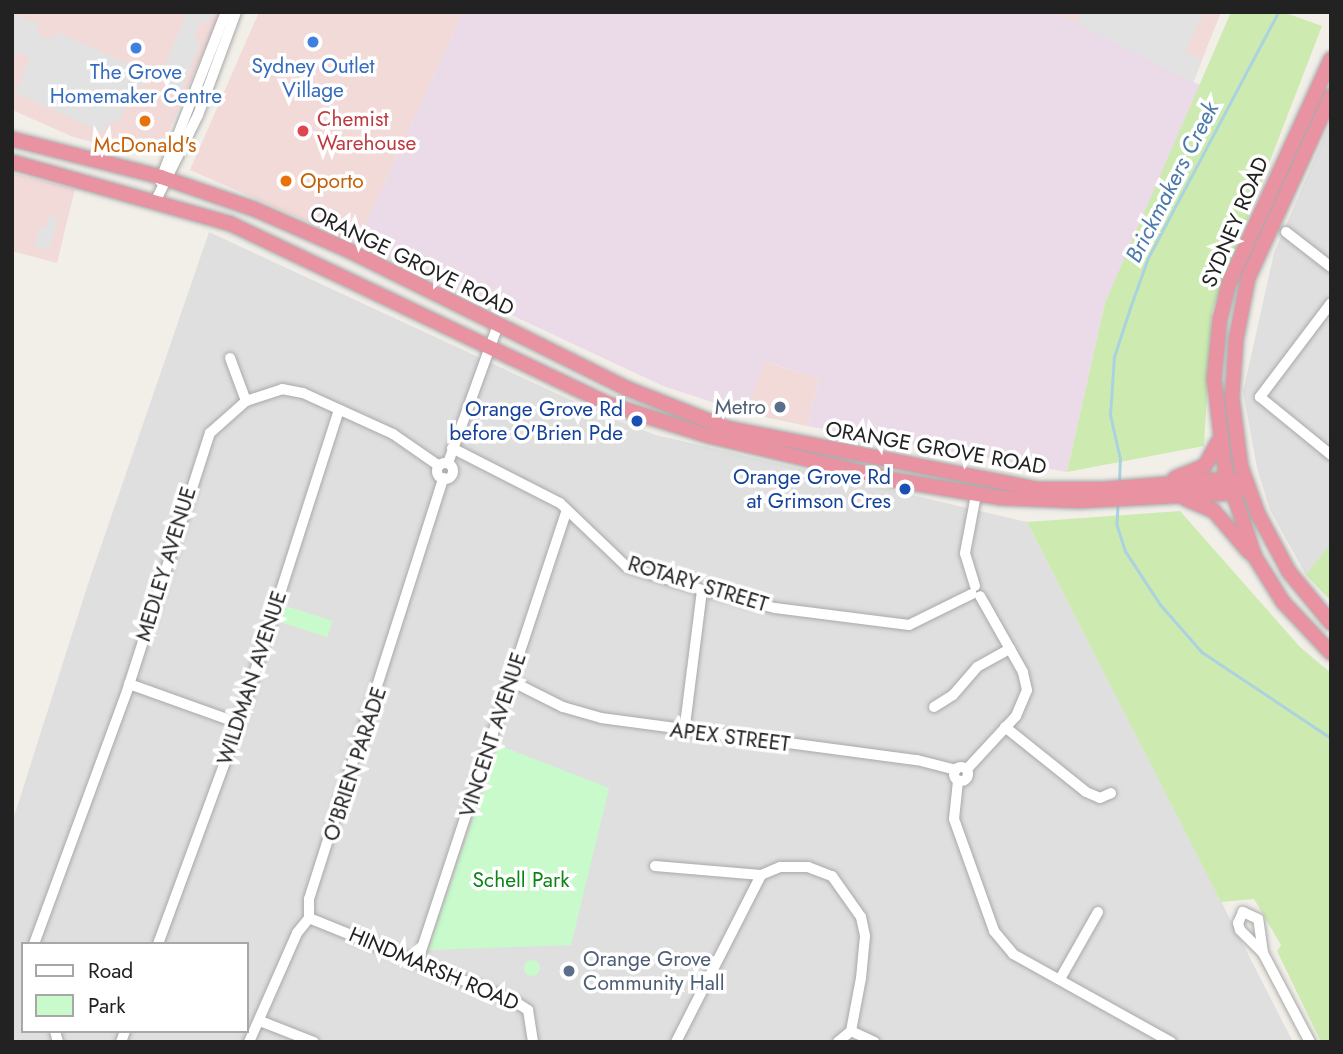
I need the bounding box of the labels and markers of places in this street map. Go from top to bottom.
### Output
marker: Sydney Outlet Village [305,34,321,50]
marker: The Grove Homemaker Centre [128,40,144,56]
place label: Sydney Outlet Village [251,53,375,103]
place label: The Grove Homemaker Centre [50,59,222,109]
place label: Chemist Warehouse [317,106,416,156]
marker: McDonald's [137,113,153,129]
marker: Chemist Warehouse [295,123,311,139]
place label: McDonald's [93,132,197,158]
place label: Oporto [300,168,364,194]
marker: Oporto [278,173,294,189]
place label: Metro [715,394,766,420]
place label: Orange Grove Rd before O'Brien Pde [449,396,623,446]
marker: Metro [772,399,788,415]
marker: Orange Grove Rd before O'Brien Pde [629,413,645,429]
place label: Orange Grove Rd at Grimson Cres [733,464,891,514]
marker: Orange Grove Rd at Grimson Cres [897,481,913,497]
place label: Orange Grove Community Hall [583,946,724,996]
marker: Orange Grove Community Hall [561,963,577,979]

